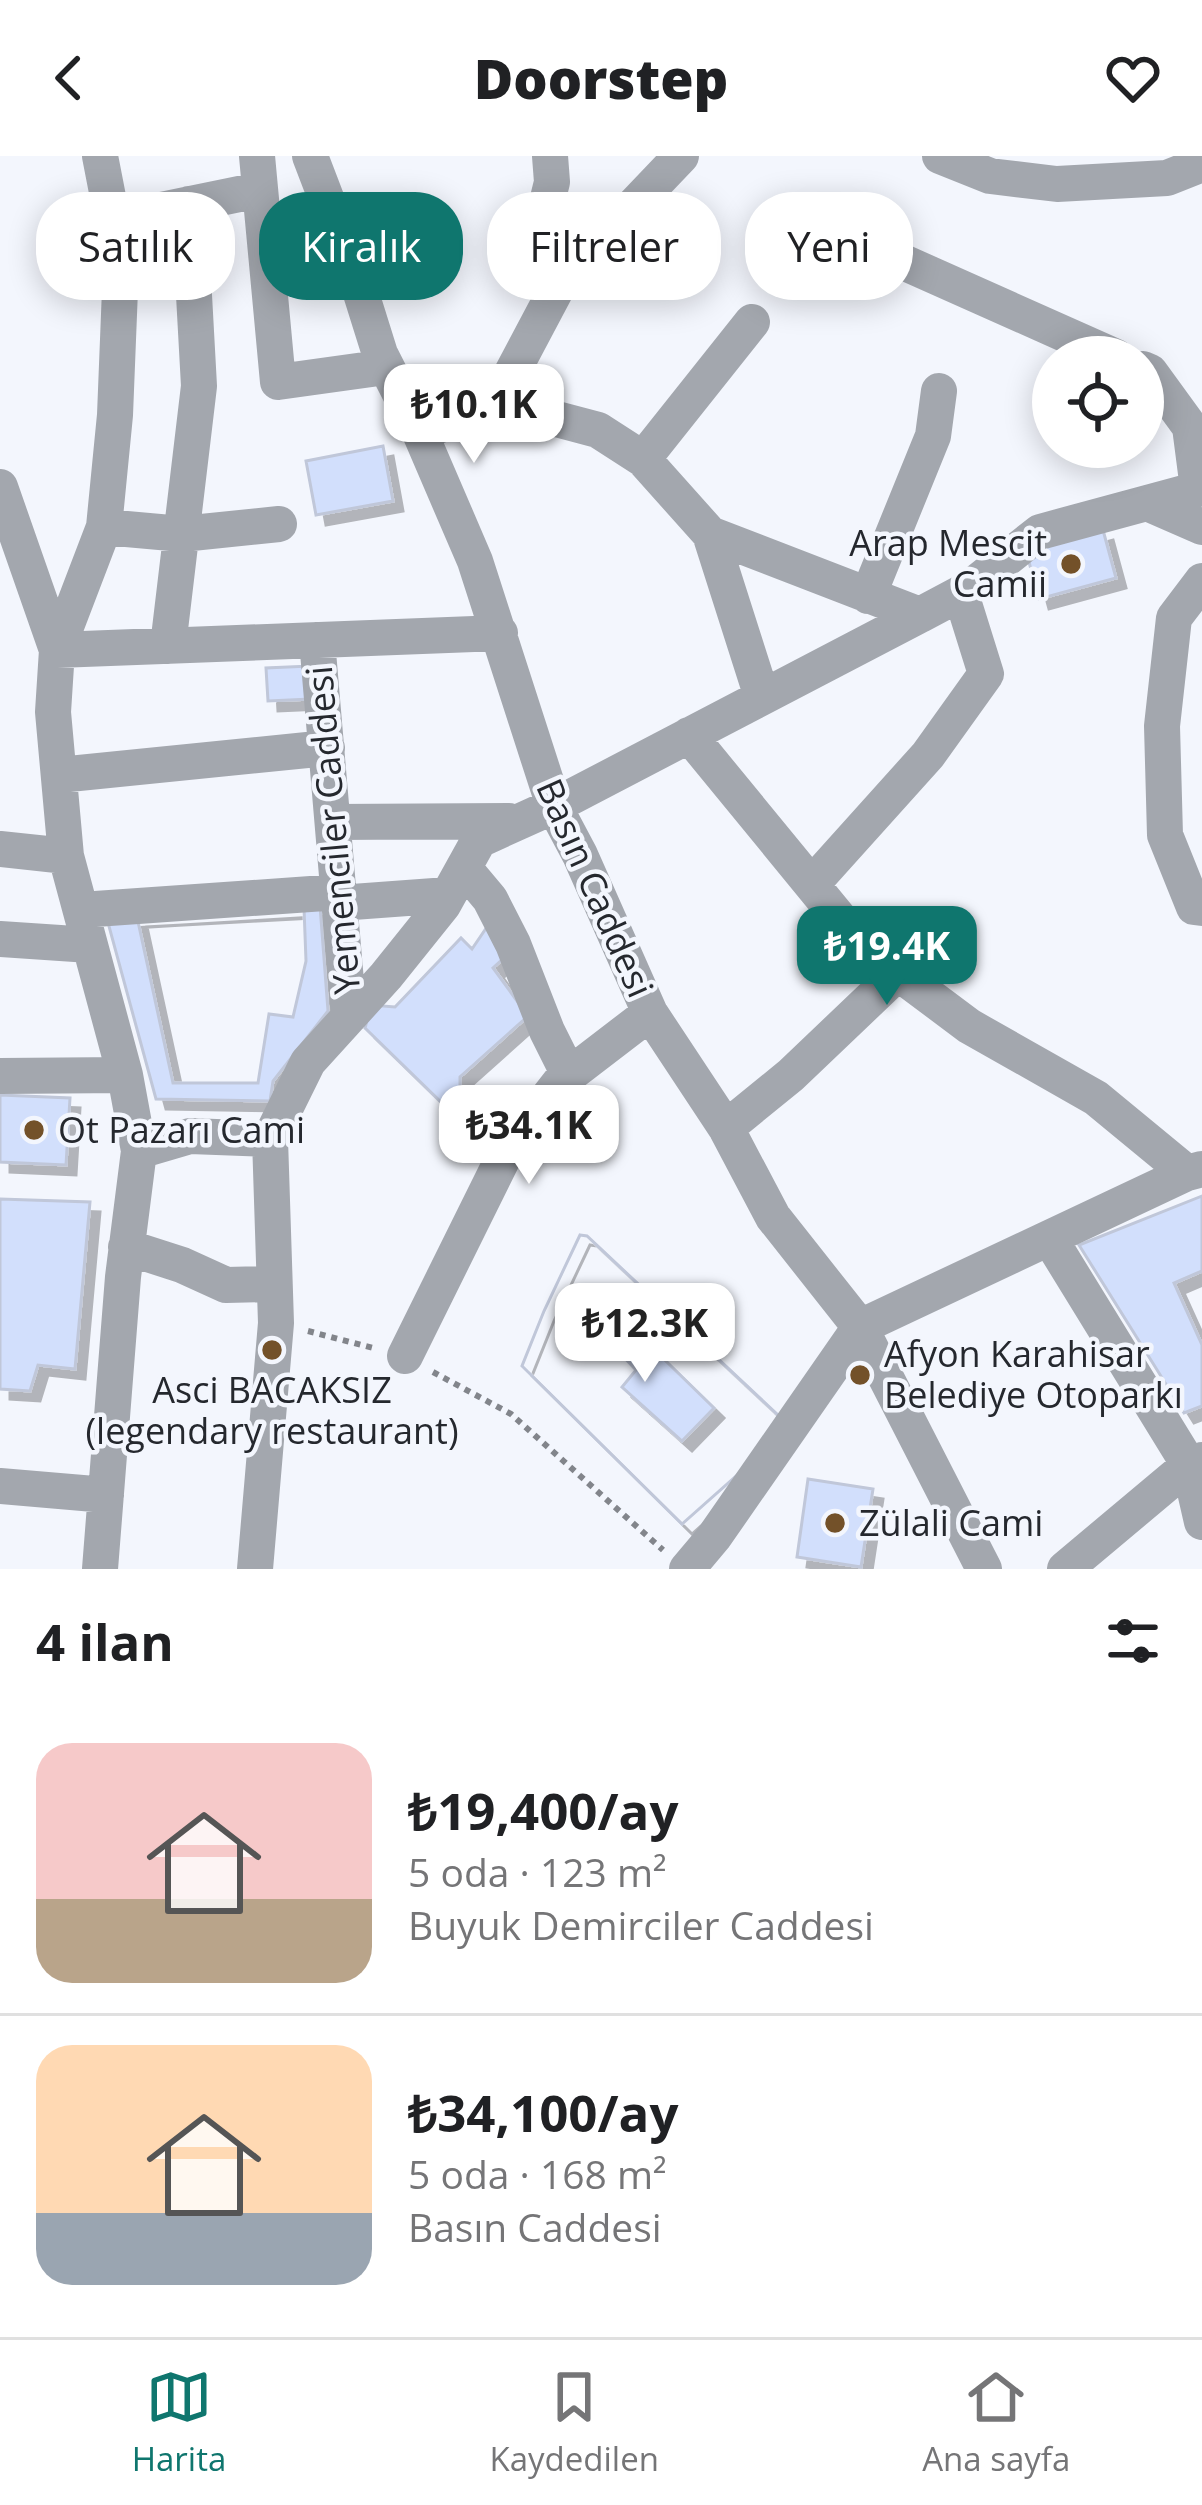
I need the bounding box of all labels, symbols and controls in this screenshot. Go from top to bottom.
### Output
text: Doorstep [474,41,728,115]
icon: back [36,45,102,111]
icon: heart [1100,45,1166,111]
chip: Satılık [36,192,235,300]
chip: Kiralık [259,192,463,300]
chip: Filtreler [487,192,721,300]
chip: Yeni [745,192,913,300]
map controls [1032,336,1164,468]
button: locate [1032,336,1164,468]
pin: ₺10.1K [376,364,572,466]
text: ₺10.1K [411,376,537,429]
place label: Arap Mescit Camii [849,518,1047,608]
marker: Arap Mescit Camii [1058,551,1084,577]
street label: Yemenciler Caddesi [294,664,371,996]
street label: Basın Caddesi [525,771,665,1005]
pin: ₺19.4K [789,906,985,1008]
text: ₺19.4K [824,918,950,971]
pin: ₺34.1K [431,1085,627,1187]
text: ₺34.1K [466,1097,592,1150]
place label: Ot Pazarı Cami [58,1105,305,1154]
marker: Ot Pazarı Cami [21,1117,47,1143]
pin: ₺12.3K [547,1283,743,1385]
text: ₺12.3K [582,1295,708,1348]
place label: Afyon Karahisar Belediye Otoparkı [884,1329,1183,1419]
marker: Asci BACAKSIZ (legendary restaurant) [259,1337,285,1363]
marker: Afyon Karahisar Belediye Otoparkı [847,1362,873,1388]
place label: Asci BACAKSIZ (legendary restaurant) [85,1365,459,1455]
place label: Zülali Cami [859,1498,1043,1547]
marker: Zülali Cami [822,1510,848,1536]
text: 4 ilan [36,1606,174,1676]
icon: filters [1100,1608,1166,1674]
text: ₺19,400/ay [408,1775,678,1845]
icon: home [132,1791,276,1935]
text: 5 oda · 123 m² [408,1845,667,1898]
text: Buyuk Demirciler Caddesi [408,1898,874,1951]
text: ₺34,100/ay [408,2077,678,2147]
icon: home [132,2093,276,2237]
text: 5 oda · 168 m² [408,2147,667,2200]
text: Basın Caddesi [408,2200,662,2253]
tab: Harita [132,2364,226,2481]
tab: Kaydedilen [490,2364,659,2481]
tab: Ana sayfa [922,2364,1070,2481]

